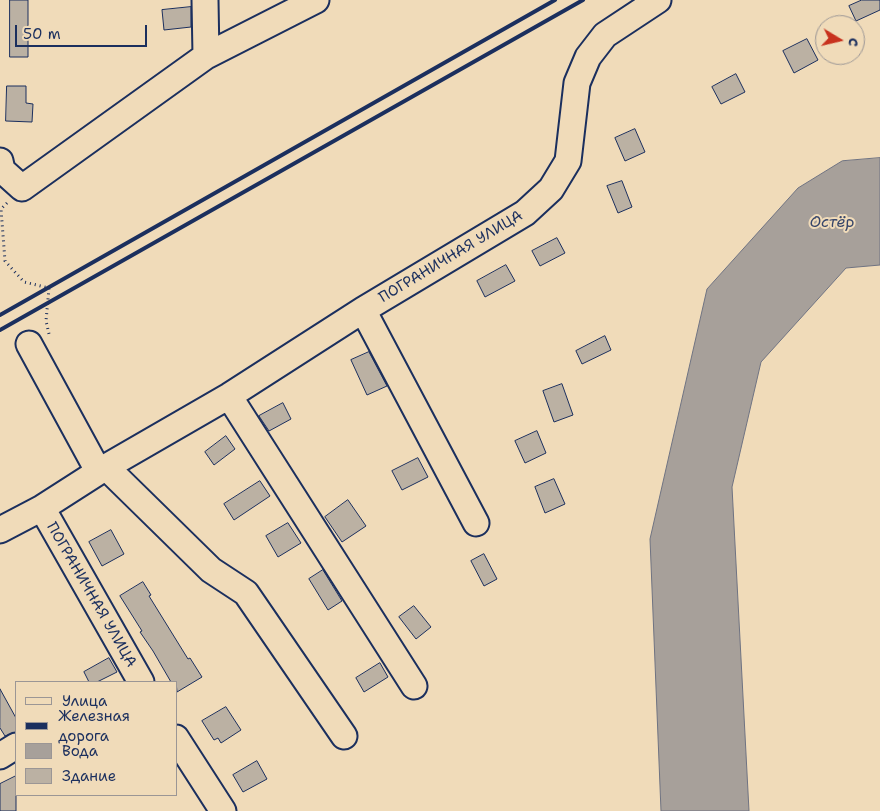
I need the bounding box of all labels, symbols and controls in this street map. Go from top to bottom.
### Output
scale bar [18,15,150,47]
north arrow [815,15,865,65]
text: 50 m [23,24,61,44]
text: С [844,37,863,48]
street label: ПОГРАНИЧНАЯ УЛИЦА [376,207,526,307]
water label: Остёр [809,213,855,233]
street label: ПОГРАНИЧНАЯ УЛИЦА [42,519,140,671]
legend [15,681,178,796]
text: Улица [62,691,107,711]
text: Железная дорога [58,706,130,746]
text: Вода [62,741,98,761]
text: Здание [62,766,116,786]

